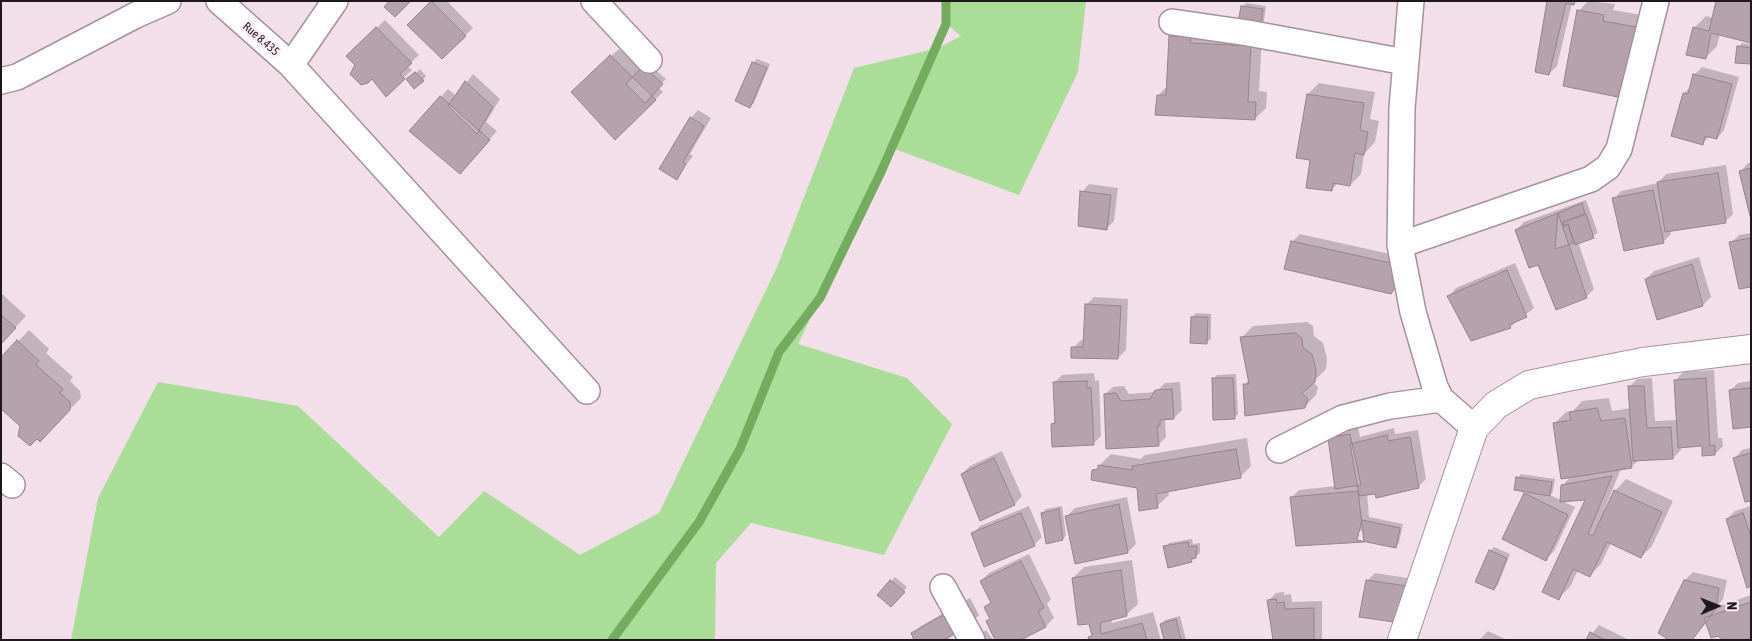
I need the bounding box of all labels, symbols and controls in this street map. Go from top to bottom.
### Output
street label: Rue 8.435 [240,19,282,59]
north arrow [1692,581,1742,631]
text: N [1724,601,1740,610]

